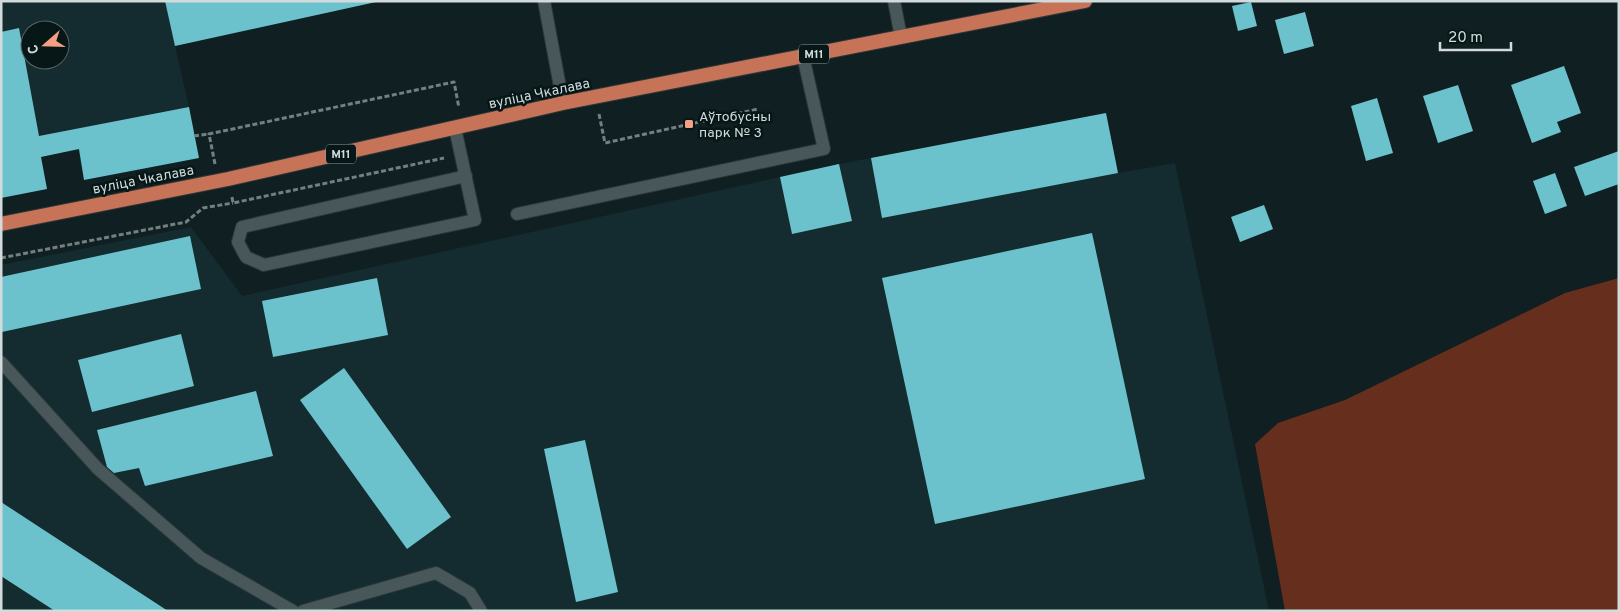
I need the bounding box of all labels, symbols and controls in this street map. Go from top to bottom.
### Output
north arrow [20,20,70,70]
scale bar [1440,20,1511,52]
text: 20 m [1448,29,1483,48]
text: С [25,42,44,56]
road number: М11 [799,44,829,64]
street label: вуліца Чкалава [487,75,591,113]
place label: Аўтобусны парк № 3 [699,109,771,142]
marker: Аўтобусны парк № 3 [683,118,695,130]
road number: М11 [326,144,356,164]
street label: вуліца Чкалава [91,162,195,199]

